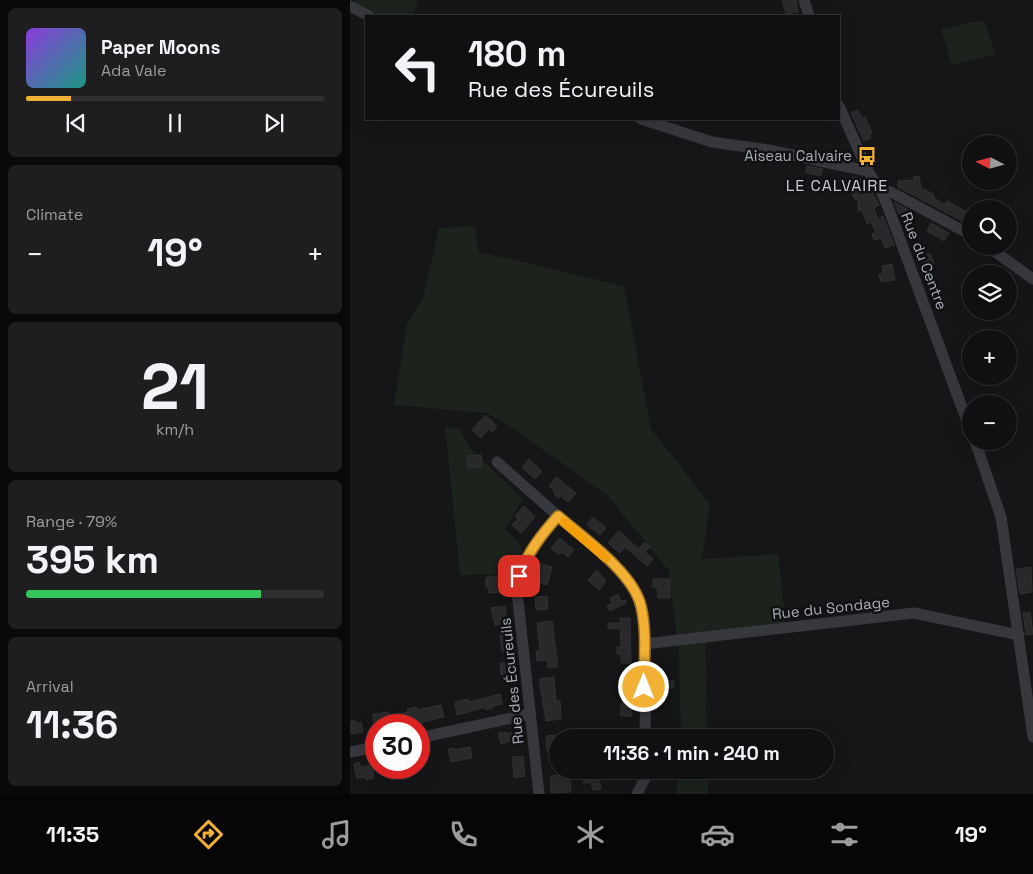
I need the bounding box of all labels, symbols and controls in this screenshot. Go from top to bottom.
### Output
text: 180 m [468,32,566,76]
text: Paper Moons [101,35,220,60]
icon: left [385,35,450,100]
text: Ada Vale [101,60,166,81]
text: Rue des Écureuils [468,75,654,103]
icon: previous [62,109,90,137]
icon: pause [161,109,189,137]
icon: next [260,109,288,137]
north arrow [962,135,1018,190]
map controls [962,135,1017,450]
bus stop icon: Aiseau Calvaire [856,145,878,167]
place label: Aiseau Calvaire [744,146,852,165]
district label: LE CALVAIRE [786,175,888,196]
button: search [962,200,1017,255]
text: Climate [26,204,83,225]
street label: Rue du Centre [897,209,952,312]
text: 19° [147,229,203,277]
text: − [26,236,43,272]
text: + [307,236,324,272]
button: layers [962,265,1017,320]
button: + [962,330,1017,385]
text: 21 [141,345,209,428]
button: − [962,395,1017,450]
text: km/h [156,419,194,440]
text: Range · 79% [26,511,117,532]
text: 395 km [26,536,159,584]
pin [498,555,540,597]
icon: arrive [505,562,533,590]
street label: Rue du Sondage [771,592,891,623]
street label: Rue des Écureuils [495,617,528,745]
position arrow [617,660,669,712]
text: Arrival [26,676,74,697]
text: 11:36 [26,701,118,749]
speed limit sign: 30 [365,714,430,779]
text: 11:36 · 1 min · 240 m [603,741,780,766]
icon: directions [191,817,226,852]
icon: music [319,817,354,852]
icon: phone [446,817,481,852]
icon: climate [573,817,608,852]
icon: car [700,817,735,852]
icon: filters [827,817,862,852]
text: 11:35 [46,820,99,848]
text: 19° [955,820,987,848]

